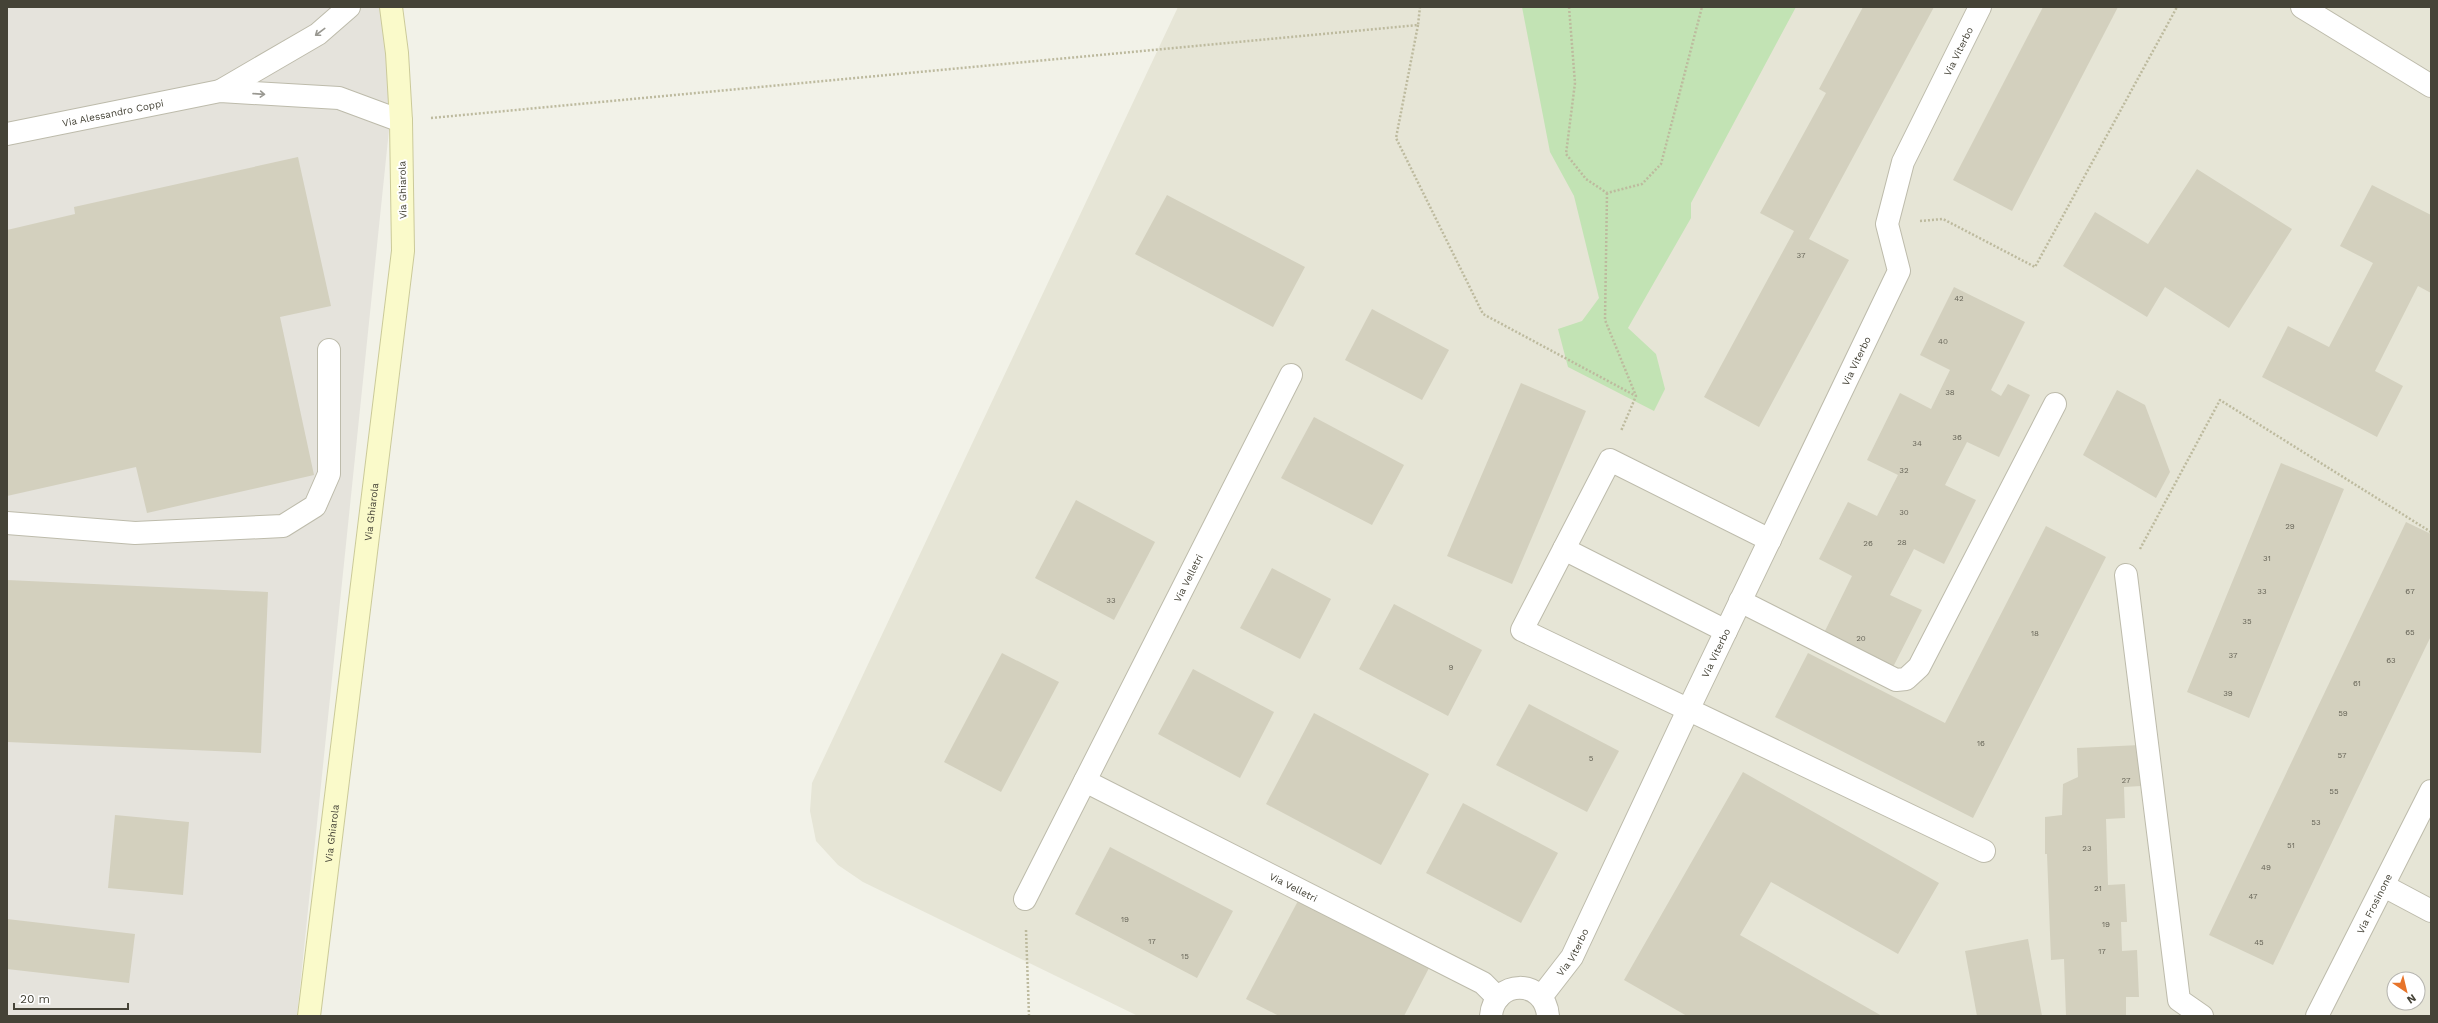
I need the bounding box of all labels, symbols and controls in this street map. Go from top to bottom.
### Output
street label: Via Viterbo [1942,25,1975,78]
one-way arrow [314,28,325,36]
one-way arrow [252,90,265,97]
street label: Via Alessandro Coppi [61,98,165,129]
street label: Via Ghiarola [396,160,409,219]
house number: 37 [1797,251,1806,260]
house number: 42 [1954,294,1964,303]
street label: Via Viterbo [1840,335,1873,387]
house number: 40 [1938,337,1948,346]
house number: 38 [1945,388,1955,397]
house number: 36 [1952,433,1962,442]
house number: 34 [1912,439,1922,448]
house number: 32 [1899,466,1909,475]
street label: Via Ghiarola [362,482,381,542]
house number: 30 [1899,508,1909,517]
house number: 29 [2285,522,2295,531]
house number: 28 [1897,538,1907,547]
house number: 26 [1863,539,1873,548]
street label: Via Velletri [1172,552,1205,604]
house number: 31 [2263,554,2271,563]
house number: 33 [2257,587,2267,596]
house number: 67 [2405,587,2415,596]
house number: 33 [1106,596,1116,605]
house number: 35 [2242,617,2252,626]
street label: Via Viterbo [1700,627,1732,679]
house number: 65 [2405,628,2415,637]
house number: 18 [2031,629,2039,638]
house number: 20 [1856,634,1866,643]
house number: 37 [2229,651,2238,660]
house number: 63 [2386,656,2396,665]
house number: 9 [1449,663,1454,672]
house number: 61 [2353,679,2361,688]
house number: 39 [2223,689,2233,698]
house number: 59 [2338,709,2348,718]
house number: 16 [1977,739,1985,748]
house number: 57 [2337,751,2347,760]
house number: 5 [1589,754,1594,763]
house number: 27 [2122,776,2131,785]
house number: 55 [2329,787,2339,796]
street label: Via Ghiarola [323,803,341,863]
house number: 53 [2311,818,2321,827]
house number: 51 [2287,841,2295,850]
house number: 23 [2082,844,2092,853]
house number: 49 [2261,863,2271,872]
street label: Via Velletri [1268,871,1319,904]
street label: Via Frosinone [2355,872,2394,936]
house number: 21 [2094,884,2102,893]
house number: 47 [2249,892,2258,901]
house number: 19 [1121,915,1129,924]
house number: 19 [2102,920,2110,929]
street label: Via Viterbo [1554,927,1591,978]
house number: 17 [1148,937,1156,946]
house number: 45 [2254,938,2264,947]
house number: 17 [2098,947,2106,956]
house number: 15 [1181,952,1189,961]
north arrow [2386,971,2426,1011]
scale bar [14,985,128,1011]
text: N [2404,991,2419,1006]
text: 20 m [20,992,50,1006]

